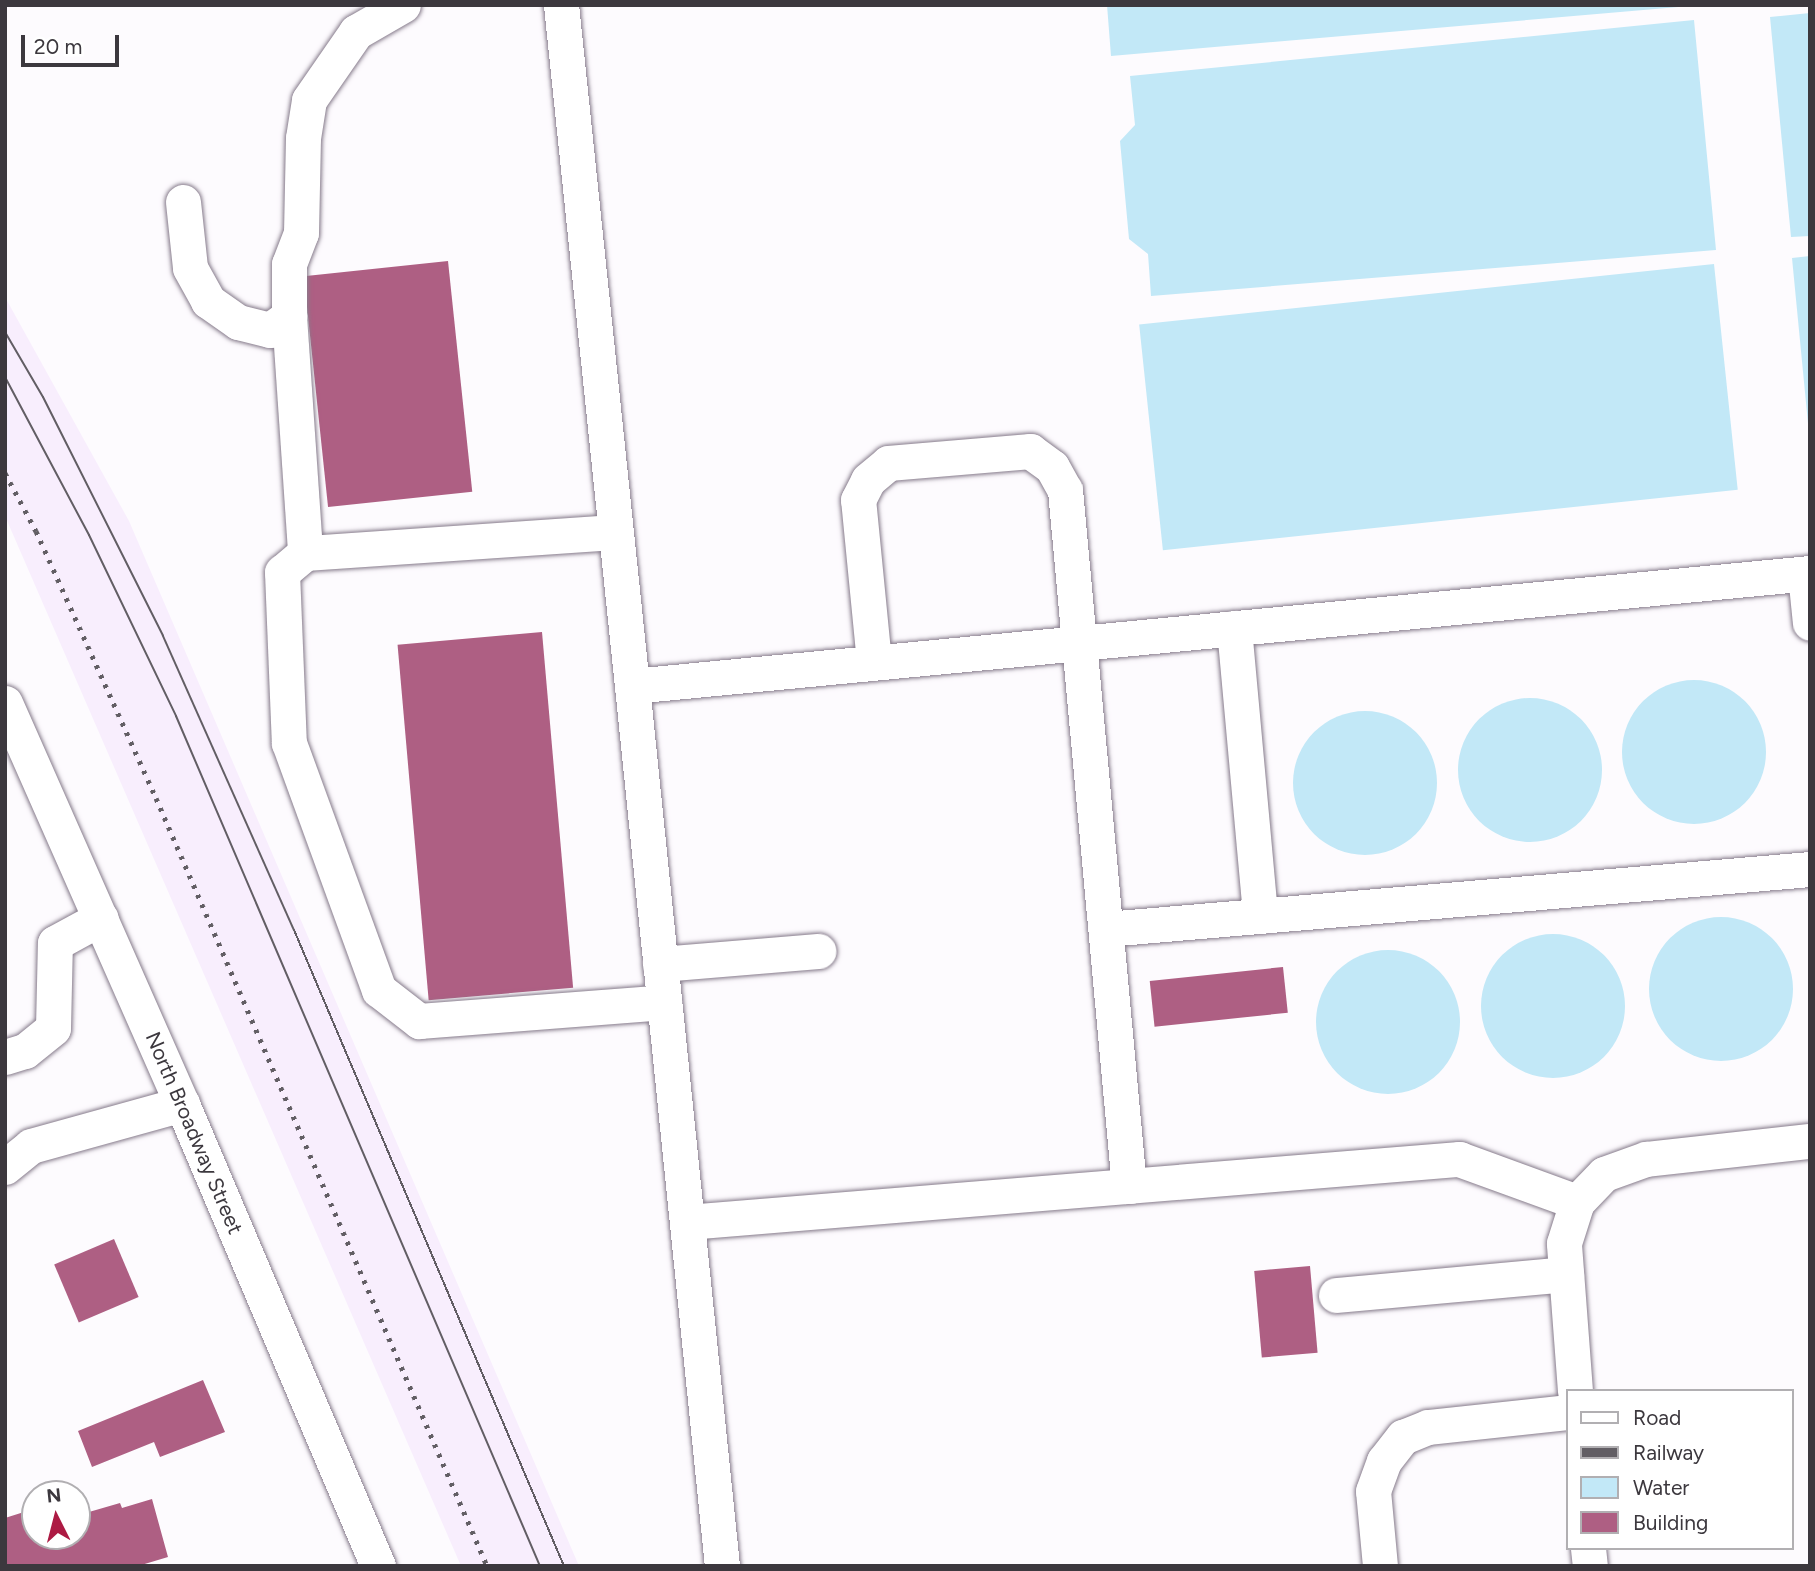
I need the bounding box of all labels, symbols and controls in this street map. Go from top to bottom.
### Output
scale bar [24,21,122,65]
text: 20 m [34,34,82,59]
street label: North Broadway Street [140,1028,248,1238]
legend [1566,1389,1794,1550]
text: Road [1633,1405,1681,1430]
text: Railway [1633,1440,1704,1465]
text: Water [1633,1475,1689,1500]
north arrow [21,1480,91,1550]
text: N [45,1483,62,1508]
text: Building [1633,1510,1708,1535]

